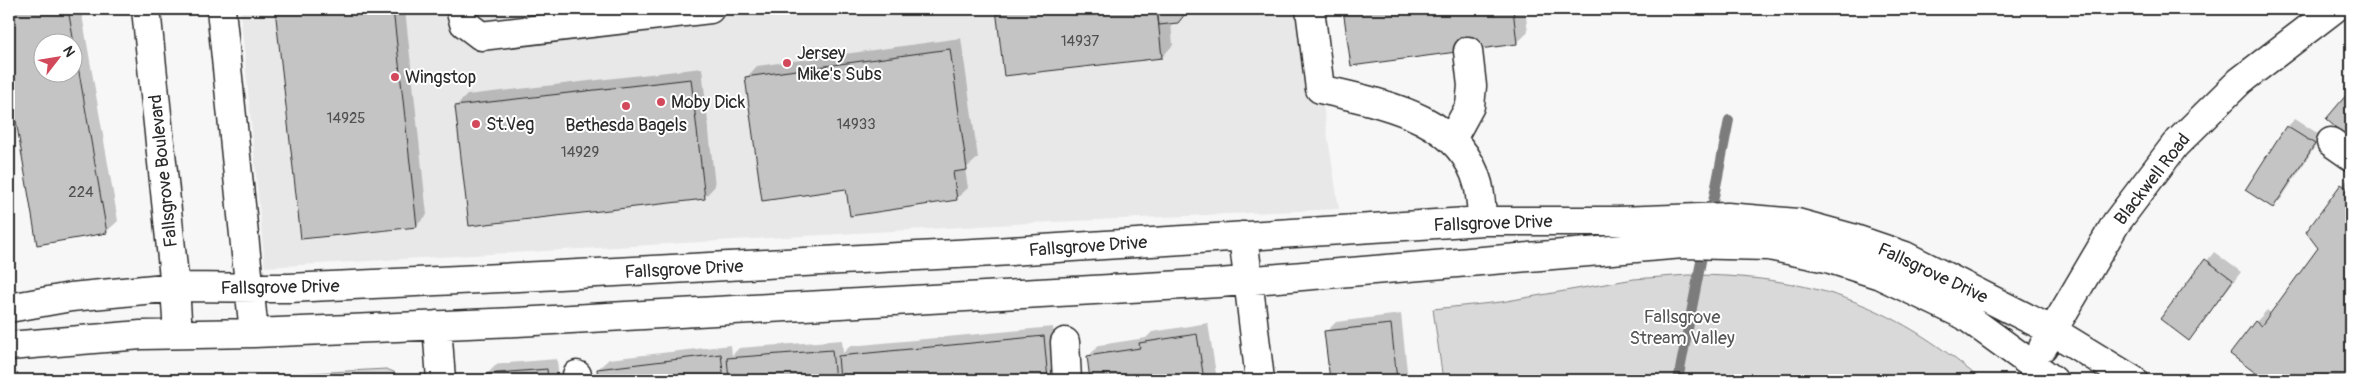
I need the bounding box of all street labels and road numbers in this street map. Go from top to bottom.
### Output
street label: Fallsgrove Boulevard [144,93,183,249]
street label: Blackwell Road [2109,129,2195,230]
street label: Fallsgrove Drive [1433,210,1553,237]
street label: Fallsgrove Drive [1028,231,1148,262]
street label: Fallsgrove Drive [1874,238,1992,309]
street label: Fallsgrove Drive [624,255,744,284]
street label: Fallsgrove Drive [220,275,340,300]

